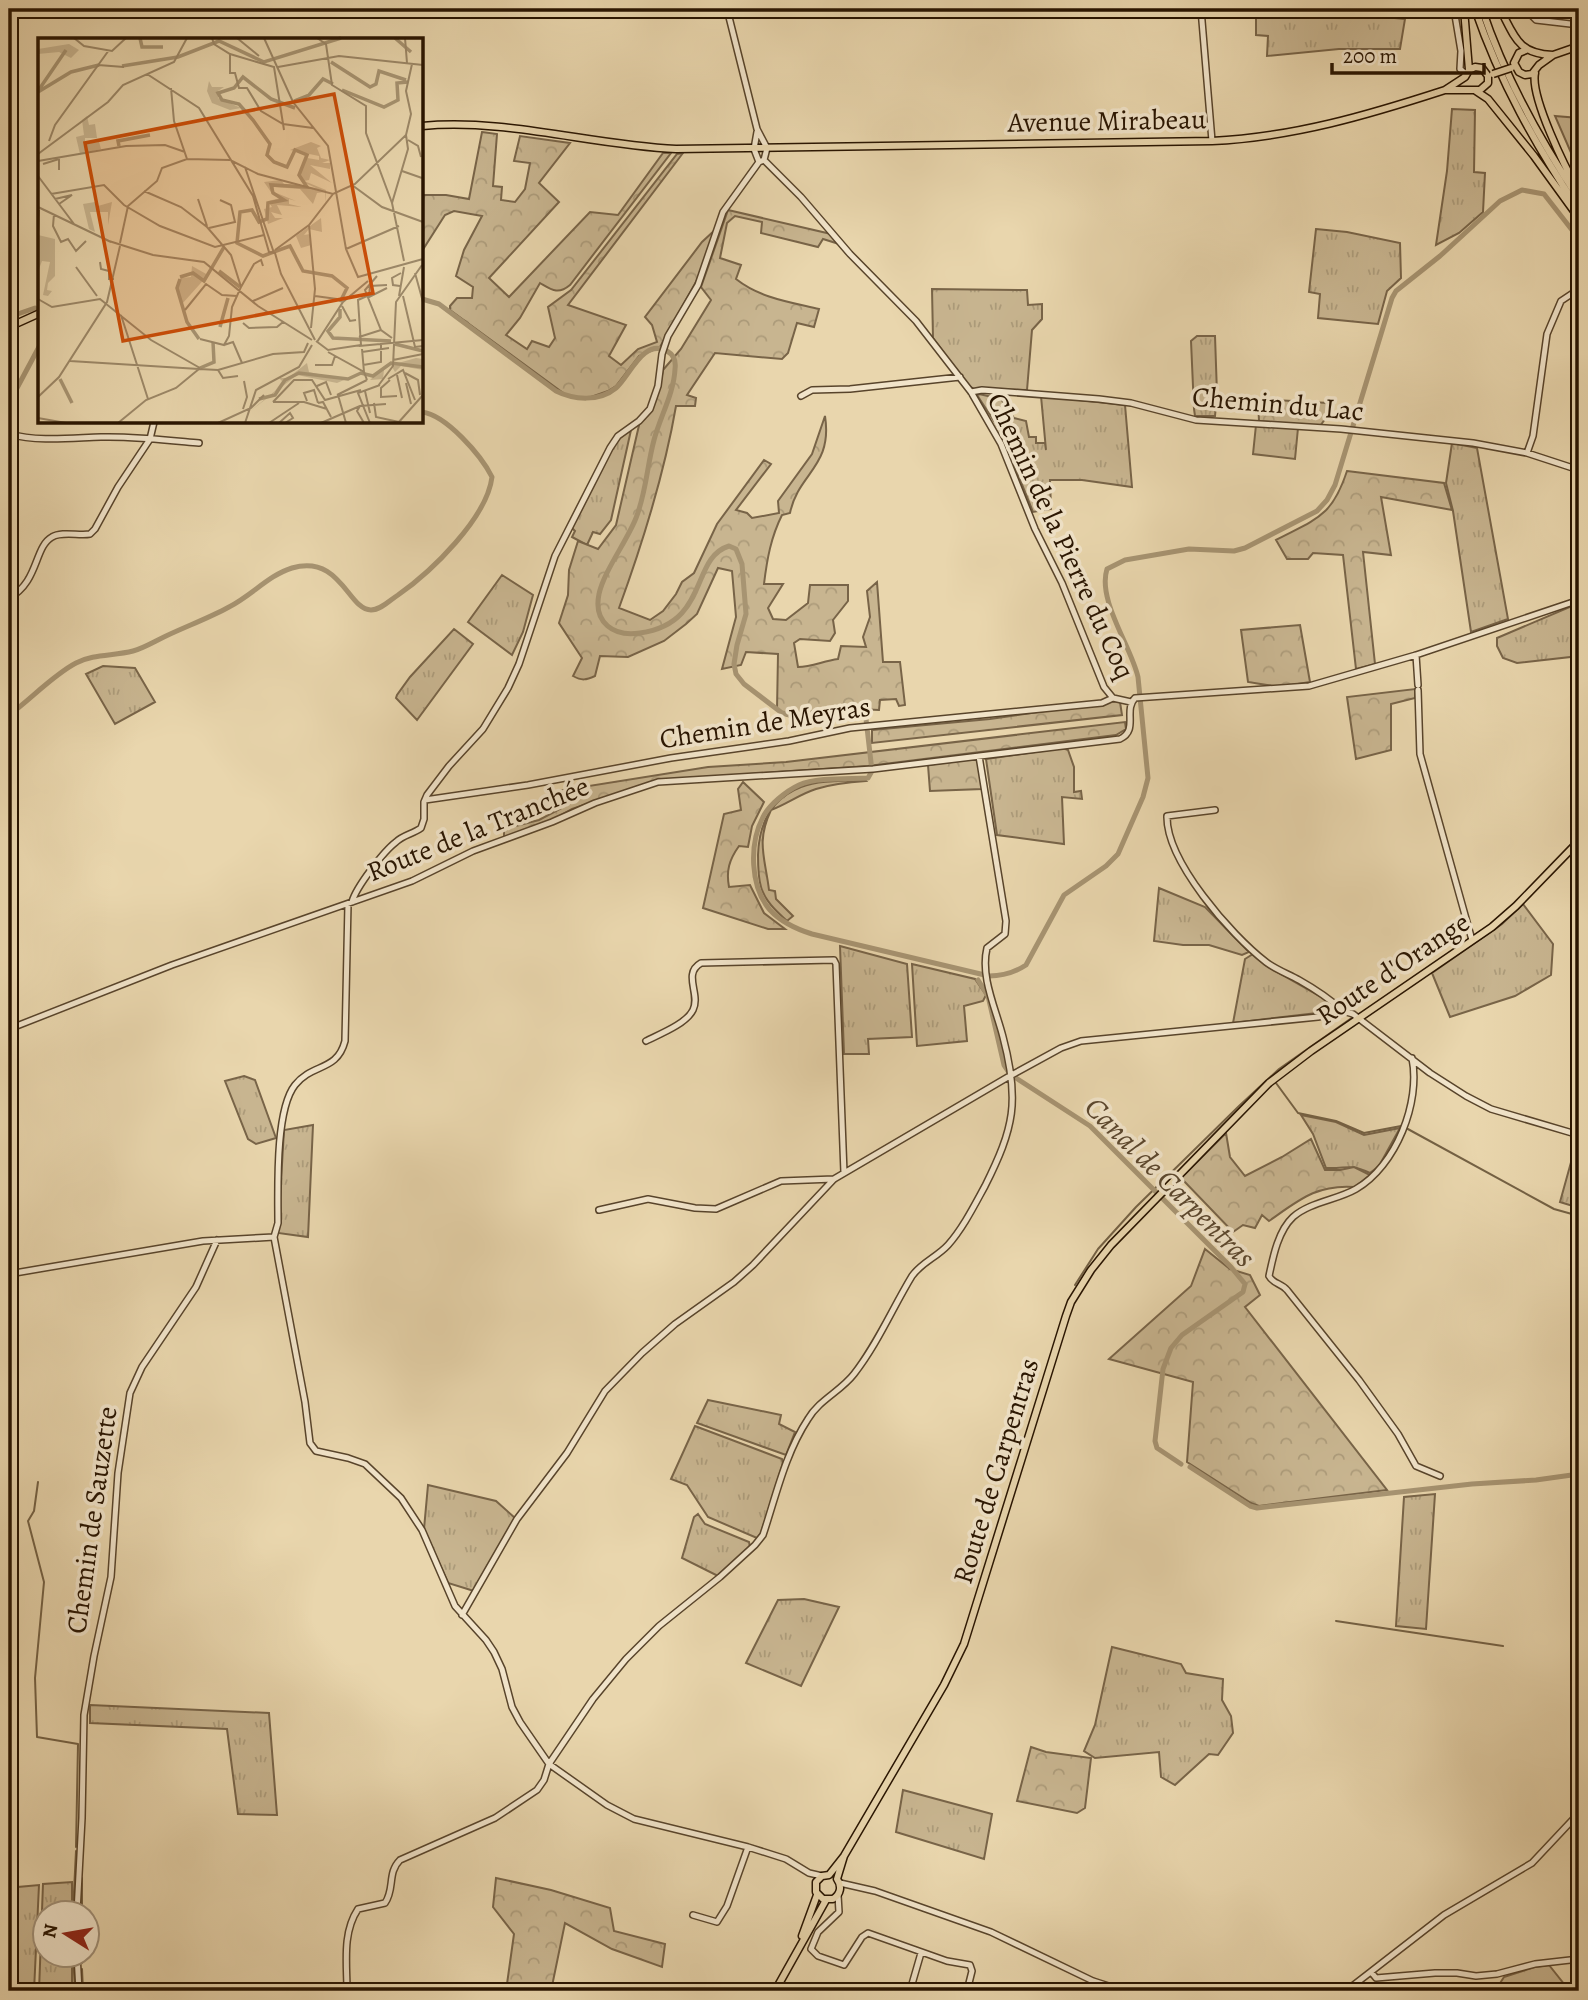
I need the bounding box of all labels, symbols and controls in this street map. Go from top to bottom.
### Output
scale bar [1332,32,1485,76]
inset map [38,38,424,424]
text: 200 m [1343,42,1397,70]
street label: Avenue Mirabeau [1006,100,1208,142]
street label: Chemin du Lac [1191,378,1365,430]
street label: Chemin de la Pierre du Coq [978,387,1144,685]
street label: Chemin de Meyras [657,688,873,758]
street label: Route de la Tranchée [361,767,595,891]
street label: Route d'Orange [1309,904,1477,1034]
water label: Canal de Carpentras [1076,1088,1264,1276]
street label: Route de Carpentras [944,1354,1048,1588]
street label: Chemin de Sauzette [57,1404,127,1636]
north arrow [32,1898,102,1968]
text: N [36,1922,64,1940]

